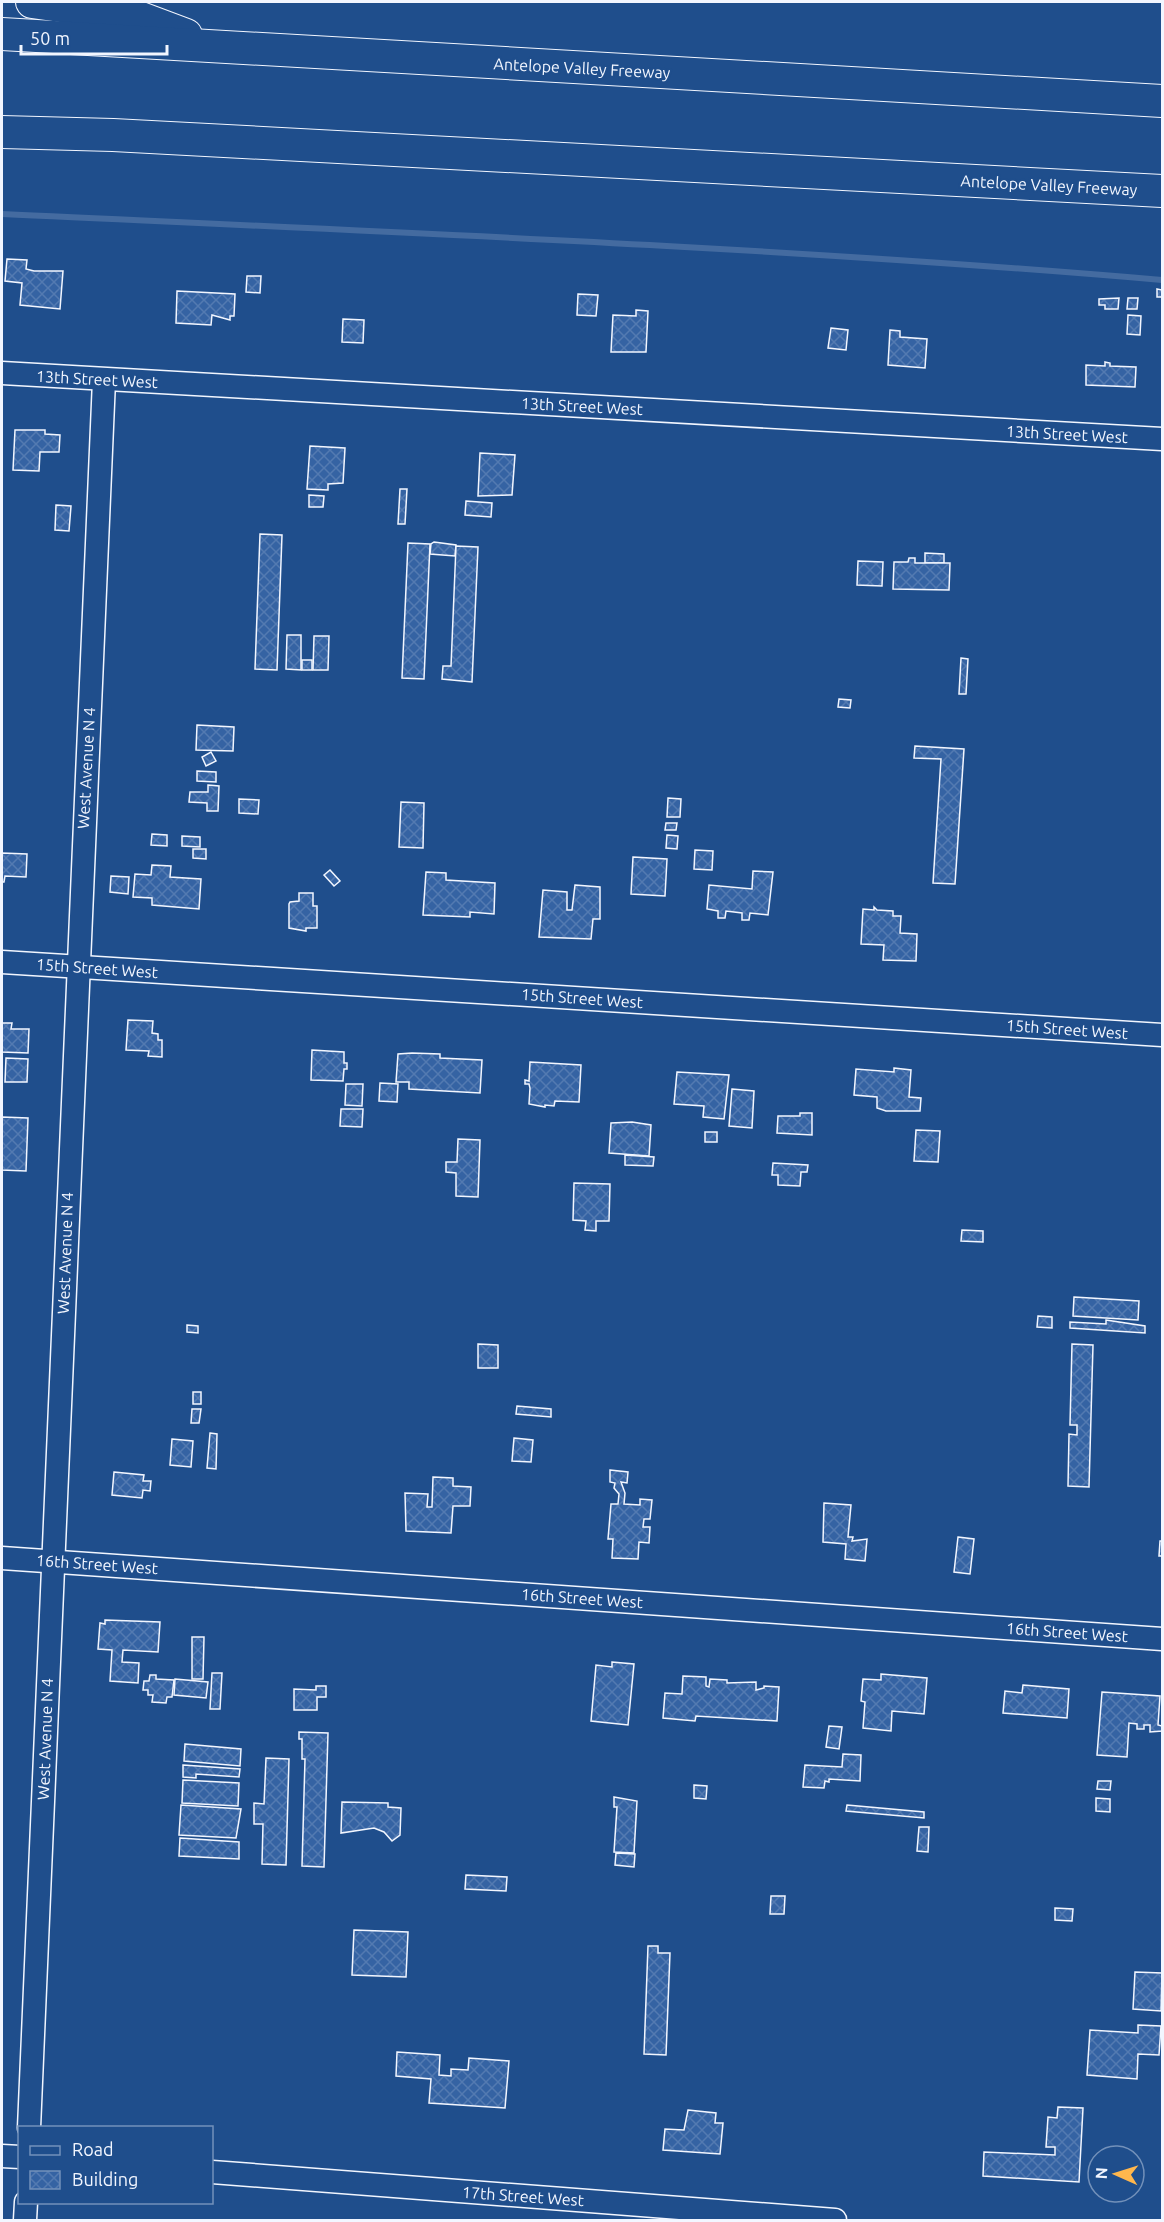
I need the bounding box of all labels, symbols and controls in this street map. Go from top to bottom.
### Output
scale bar [21,18,166,56]
text: 50 m [30,28,70,48]
street label: Antelope Valley Freeway [493,54,671,82]
street label: Antelope Valley Freeway [960,171,1138,199]
street label: 13th Street West [36,367,159,391]
street label: 13th Street West [521,394,644,418]
street label: 13th Street West [1006,422,1129,446]
street label: West Avenue N 4 [74,707,98,829]
street label: 15th Street West [35,955,159,981]
street label: 15th Street West [520,985,644,1011]
street label: 15th Street West [1005,1016,1129,1042]
street label: West Avenue N 4 [54,1192,76,1314]
street label: 16th Street West [35,1551,159,1577]
street label: 16th Street West [520,1585,644,1611]
street label: 16th Street West [1005,1619,1129,1645]
street label: West Avenue N 4 [34,1678,56,1800]
legend [18,2126,213,2204]
text: Road [72,2139,114,2159]
north arrow [1086,2144,1146,2204]
text: N [1092,2167,1110,2180]
text: Building [72,2169,138,2189]
street label: 17th Street West [461,2183,585,2209]

